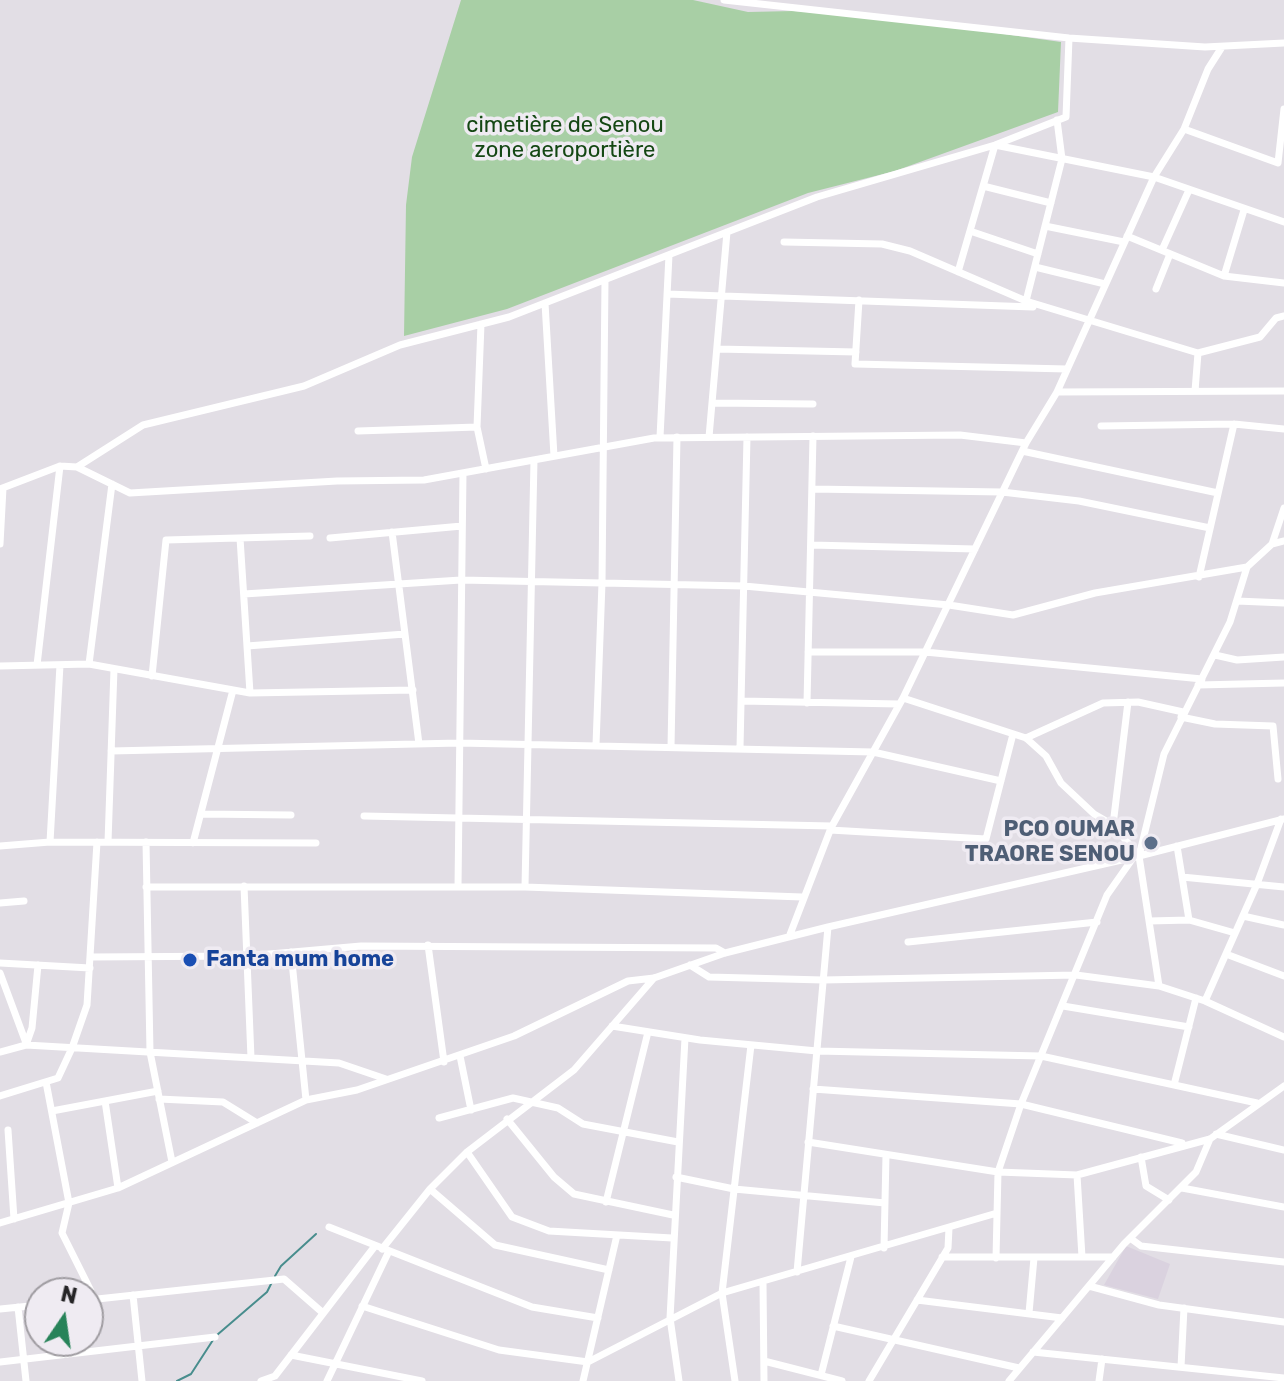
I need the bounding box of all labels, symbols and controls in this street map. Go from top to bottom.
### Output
park label: cimetière de Senou zone aeroportière [466,113,664,164]
place label: PCO OUMAR TRAORE SENOU [965,817,1135,868]
marker: PCO OUMAR TRAORE SENOU [1142,834,1160,852]
place label: Fanta mum home [206,947,394,973]
marker: Fanta mum home [181,951,199,969]
north arrow [24,1277,104,1357]
text: N [58,1280,80,1310]

